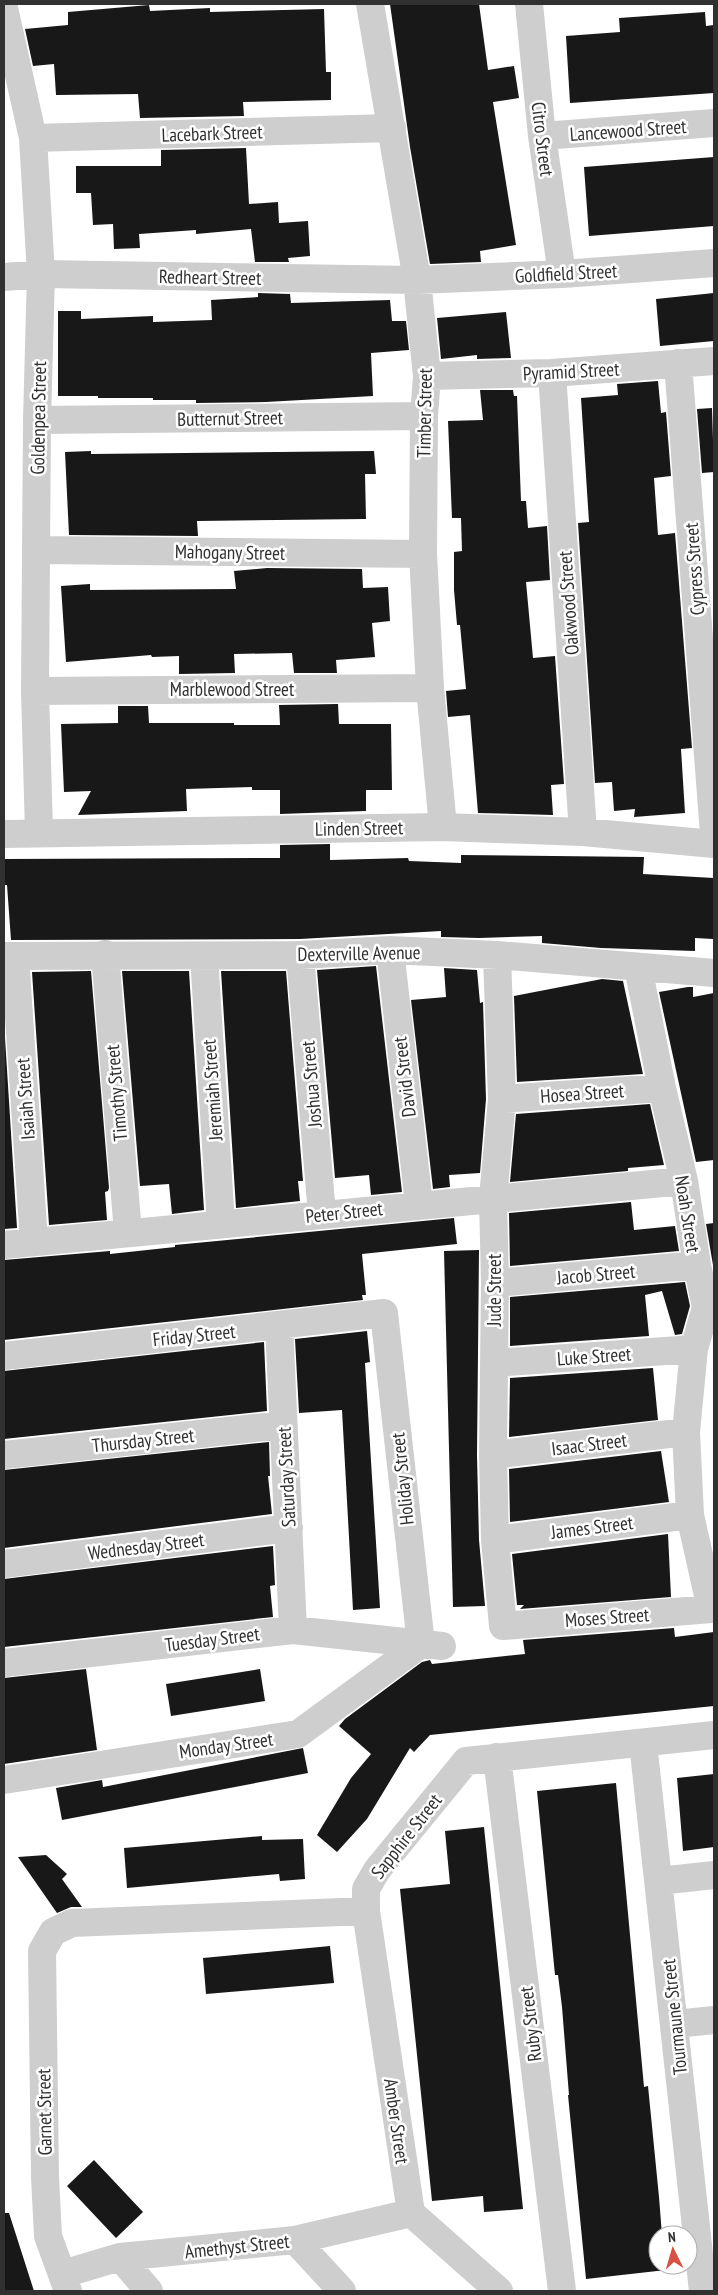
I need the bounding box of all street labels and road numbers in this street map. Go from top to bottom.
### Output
street label: Citro Street [527,100,560,178]
street label: Lancewood Street [569,114,688,146]
street label: Lacebark Street [161,119,264,147]
street label: Goldfield Street [514,258,619,288]
street label: Redheart Street [159,264,262,290]
street label: Pyramid Street [522,356,621,386]
street label: Goldenpea Street [25,360,51,475]
street label: Timber Street [411,367,437,458]
street label: Butternut Street [177,405,284,431]
street label: Cypress Street [679,521,709,616]
street label: Mahogany Street [175,539,286,565]
street label: Oakwood Street [552,549,584,656]
street label: Marblewood Street [170,677,295,701]
street label: Linden Street [315,815,404,841]
street label: Dexterville Avenue [297,940,421,966]
street label: David Street [387,1035,421,1118]
street label: Jeremiah Street [196,1038,228,1142]
street label: Joshua Street [295,1039,327,1129]
street label: Timothy Street [100,1043,132,1142]
street label: Isaiah Street [10,1057,40,1141]
street label: Hosea Street [539,1078,625,1108]
street label: Noah Street [670,1174,706,1255]
street label: Peter Street [304,1196,384,1228]
street label: Jude Street [482,1253,506,1327]
street label: Jacob Street [555,1259,637,1289]
street label: Friday Street [151,1319,237,1351]
street label: Luke Street [556,1341,633,1371]
street label: Thursday Street [91,1423,196,1457]
street label: Saturday Street [271,1426,301,1528]
street label: Isaac Street [550,1427,629,1461]
street label: Holiday Street [385,1431,419,1526]
street label: James Street [549,1510,635,1544]
street label: Wednesday Street [87,1527,206,1565]
street label: Moses Street [564,1602,651,1632]
street label: Tuesday Street [163,1621,261,1657]
street label: Monday Street [178,1726,275,1763]
street label: Sapphire Street [365,1788,447,1883]
street label: Tourmaune Street [656,1957,692,2076]
street label: Ruby Street [513,1984,547,2063]
street label: Garnet Street [31,2068,57,2156]
street label: Amber Street [379,2077,415,2166]
street label: Amethyst Street [184,2229,291,2263]

